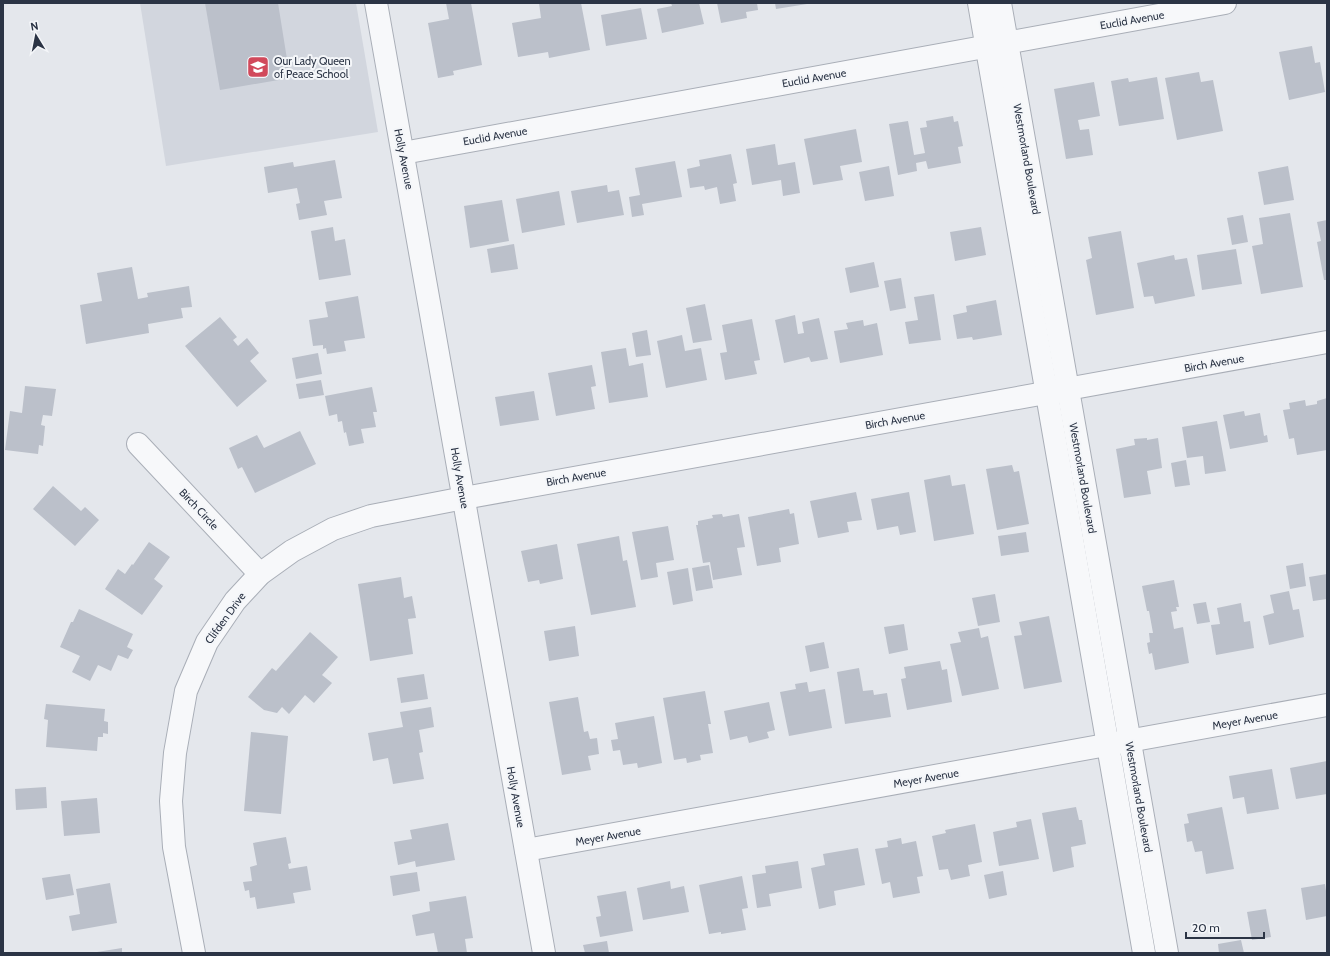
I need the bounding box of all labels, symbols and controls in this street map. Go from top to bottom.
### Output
street label: Euclid Avenue [1099,7,1166,33]
north arrow [16,16,56,56]
text: N [29,19,39,34]
school or university icon: Our Lady Queen of Peace School [245,54,271,80]
place label: Our Lady Queen of Peace School [274,54,351,81]
street label: Euclid Avenue [781,65,848,91]
street label: Westmorland Boulevard [1010,103,1044,215]
street label: Euclid Avenue [462,123,529,149]
street label: Holly Avenue [391,127,417,191]
street label: Birch Avenue [1183,351,1245,375]
street label: Birch Avenue [864,408,926,432]
street label: Westmorland Boulevard [1066,422,1100,534]
street label: Holly Avenue [448,446,472,510]
street label: Birch Avenue [545,465,607,489]
street label: Birch Circle [176,485,222,533]
street label: Clifden Drive [202,589,249,646]
street label: Meyer Avenue [1211,707,1279,733]
street label: Westmorland Boulevard [1122,741,1156,853]
street label: Holly Avenue [504,765,528,829]
street label: Meyer Avenue [892,765,960,791]
street label: Meyer Avenue [574,823,642,849]
scale bar [1186,914,1264,940]
text: 20 m [1192,920,1220,935]

